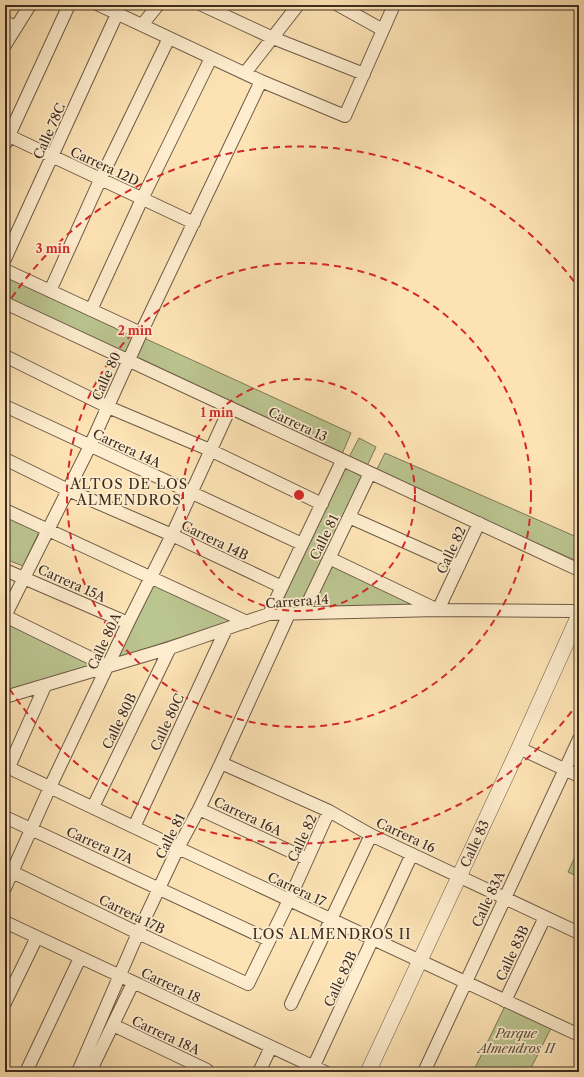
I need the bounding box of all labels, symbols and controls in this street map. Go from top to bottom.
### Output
street label: Calle 78C [30,101,68,161]
street label: Carrera 12D [68,143,142,189]
text: 3 min [36,241,71,256]
text: 2 min [118,323,153,338]
street label: Calle 80 [88,349,124,403]
street label: Carrera 13 [266,403,330,445]
text: 1 min [201,405,234,420]
street label: Carrera 14A [90,425,164,471]
district label: ALTOS DE LOS ALMENDROS [69,475,188,509]
centre of rings [292,488,306,502]
street label: Calle 81 [306,511,342,562]
street label: Carrera 14B [179,517,251,563]
street label: Calle 82 [433,524,469,576]
street label: Carrera 15A [36,561,109,605]
street label: Carrera 14 [265,591,329,611]
street label: Calle 80A [84,610,124,672]
street label: Calle 80B [99,690,139,752]
street label: Calle 80C [147,691,187,753]
street label: Carrera 16A [211,793,285,839]
street label: Calle 81 [152,810,188,861]
street label: Calle 82 [284,812,320,864]
street label: Carrera 16 [374,814,439,856]
street label: Calle 83 [457,817,492,870]
street label: Carrera 17A [64,823,136,867]
street label: Calle 83A [468,868,508,929]
street label: Carrera 17 [265,869,329,910]
street label: Carrera 17B [96,891,168,937]
street label: Calle 83B [492,923,532,983]
district label: LOS ALMENDROS II [253,925,411,943]
street label: Calle 82B [320,949,360,1009]
street label: Carrera 18 [139,964,203,1006]
street label: Carrera 18A [129,1012,203,1058]
park label: Parque Almendros II [476,1025,557,1056]

